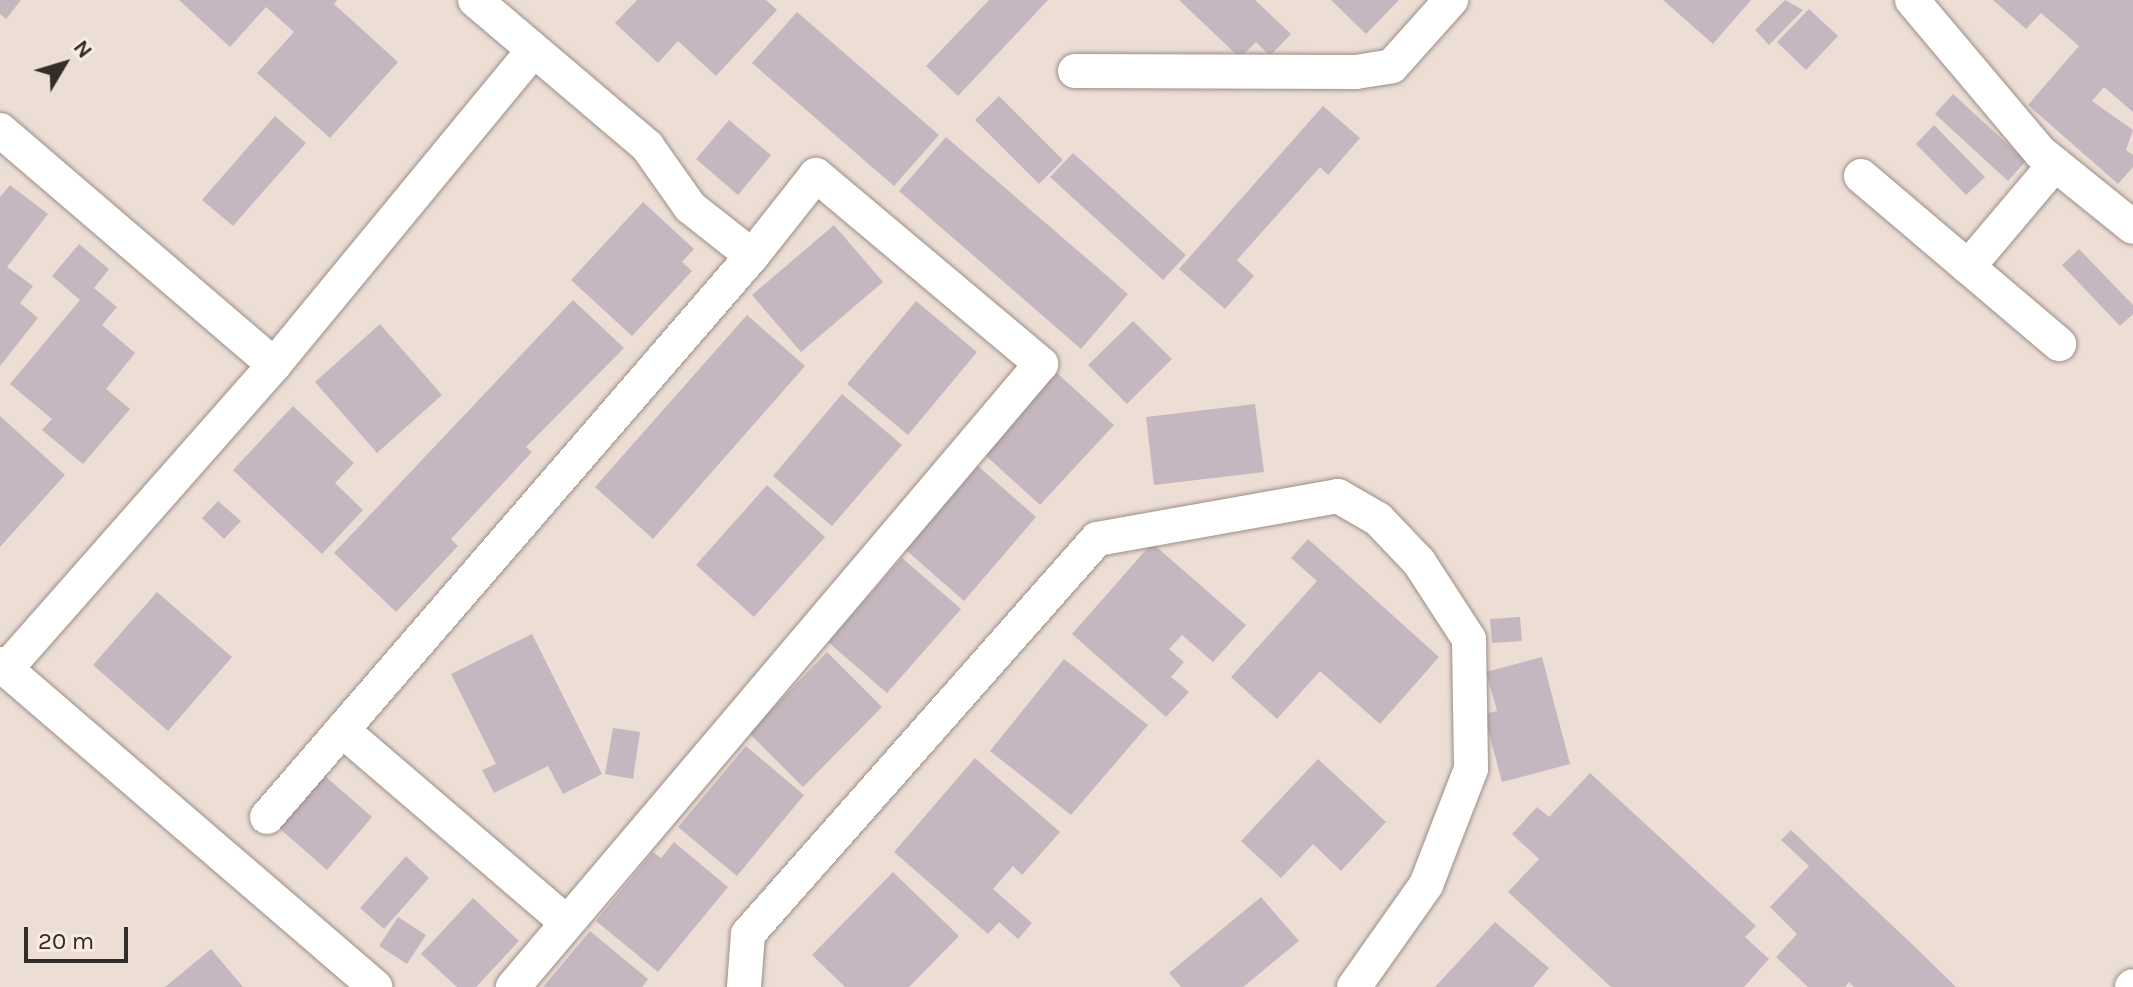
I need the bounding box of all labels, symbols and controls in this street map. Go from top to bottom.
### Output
north arrow [24,24,104,104]
text: N [68,35,98,63]
scale bar [28,911,132,961]
text: 20 m [38,927,94,955]

